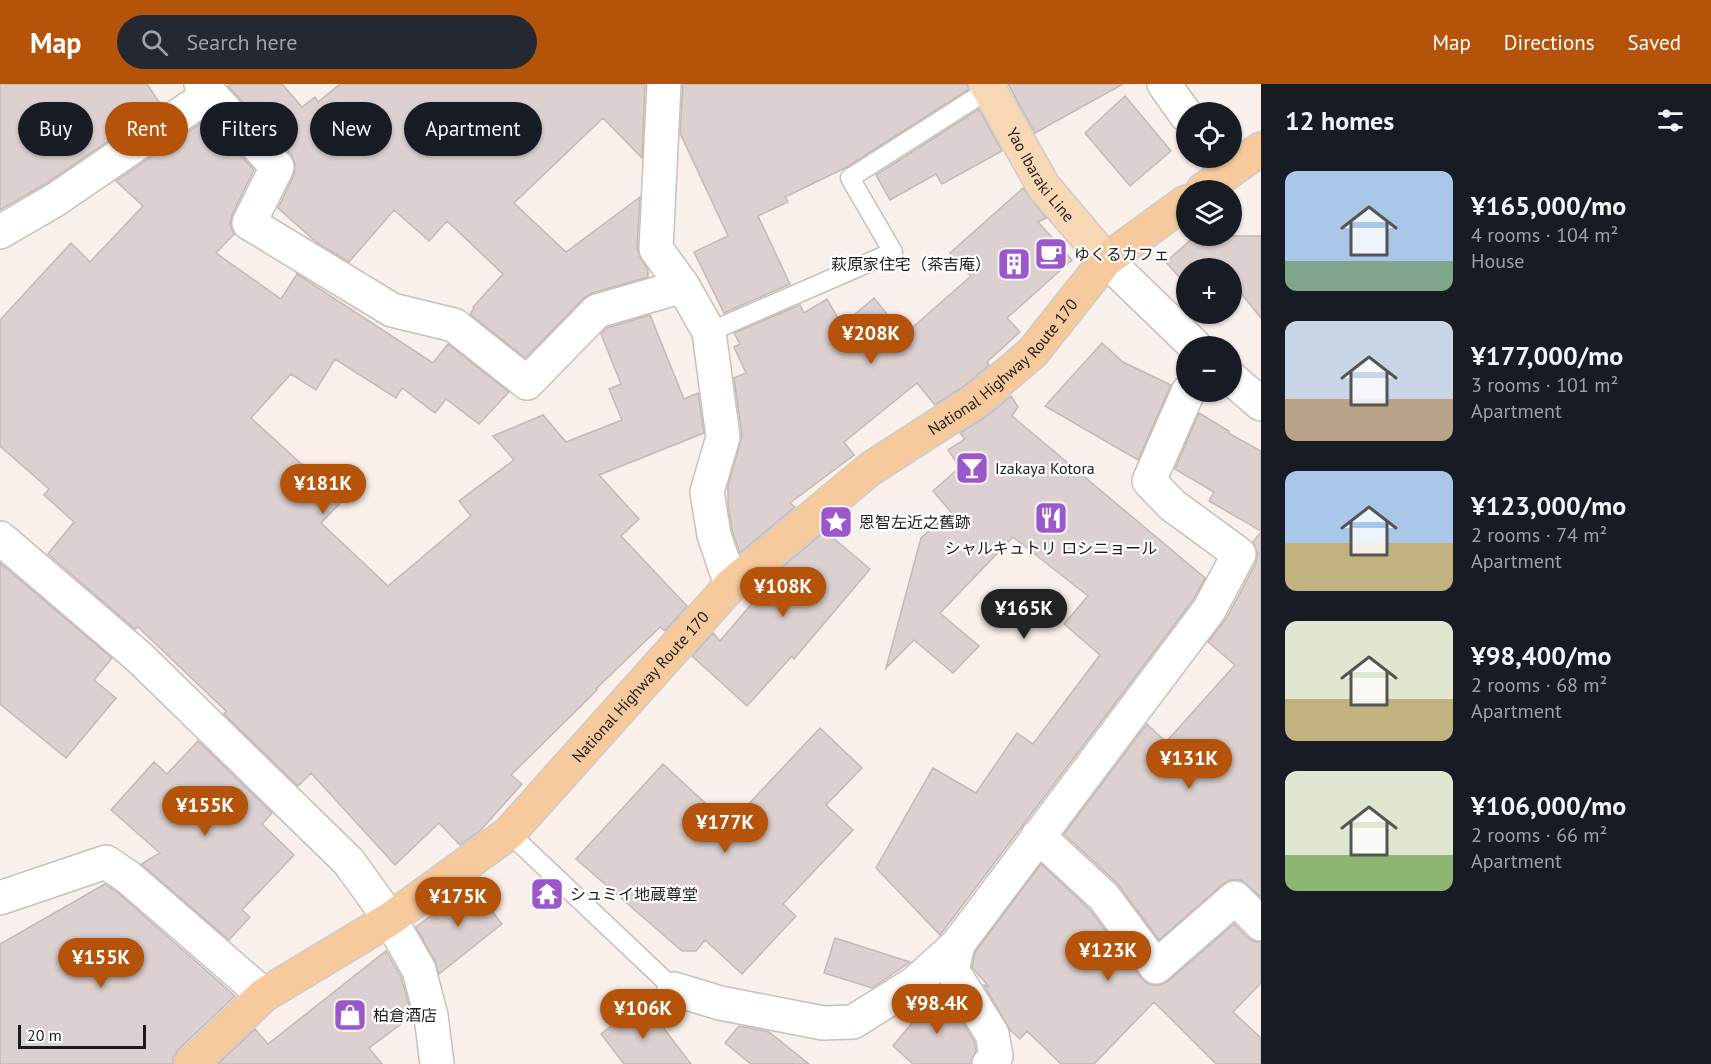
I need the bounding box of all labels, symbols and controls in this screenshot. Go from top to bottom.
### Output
search box [117,15,537,69]
text: Map [30,24,81,61]
icon: search [138,26,171,59]
text: Search here [186,28,297,56]
text: Map [1432,29,1471,56]
text: Directions [1504,29,1595,56]
text: Saved [1628,29,1681,56]
chip: Buy [18,102,93,156]
chip: Rent [105,102,188,156]
chip: Filters [200,102,298,156]
chip: New [310,102,392,156]
chip: Apartment [404,102,542,156]
map controls [1176,102,1242,402]
button: locate [1176,102,1242,168]
text: 12 homes [1285,104,1394,137]
icon: filters [1654,104,1687,137]
street label: Yao Ibaraki Line [1003,124,1079,226]
button: layers [1176,180,1242,246]
text: ¥165,000/mo [1471,189,1626,222]
icon: home [1333,195,1405,267]
text: 4 rooms · 104 m² [1471,222,1618,248]
cafe icon: ゆくるカフェ [1033,236,1069,272]
place label: ゆくるカフェ [1074,244,1170,264]
building icon: 萩原家住宅（茶吉庵） [996,246,1032,282]
text: House [1471,248,1525,274]
place label: 萩原家住宅（茶吉庵） [831,254,991,274]
button: + [1176,258,1242,324]
street label: National Highway Route 170 [924,294,1082,439]
pin: ¥208K [829,314,913,365]
text: ¥208K [842,320,900,346]
button: − [1176,336,1242,402]
text: ¥177,000/mo [1471,339,1623,372]
icon: home [1333,345,1405,417]
text: 3 rooms · 101 m² [1471,372,1618,398]
text: Apartment [1471,398,1562,424]
bar icon: Izakaya Kotora [954,450,990,486]
place label: Izakaya Kotora [995,458,1095,478]
pin: ¥181K [281,464,365,515]
text: ¥181K [294,470,352,496]
text: ¥123,000/mo [1471,489,1626,522]
icon: home [1333,495,1405,567]
restaurant icon: シャルキュトリ ロシニョール [1033,500,1069,536]
place icon: 恩智左近之舊跡 [818,504,854,540]
place label: 恩智左近之舊跡 [859,512,971,532]
text: 2 rooms · 74 m² [1471,522,1607,548]
place label: シャルキュトリ ロシニョール [945,538,1157,558]
text: Apartment [1471,548,1562,574]
pin: ¥108K [741,567,825,618]
text: ¥108K [754,573,812,599]
pin: ¥165K [982,589,1066,640]
text: ¥165K [995,595,1053,621]
street label: National Highway Route 170 [567,607,713,766]
text: ¥98,400/mo [1471,639,1612,672]
icon: home [1333,645,1405,717]
text: 2 rooms · 68 m² [1471,672,1607,698]
text: Apartment [1471,698,1562,724]
pin: ¥131K [1147,739,1231,790]
text: ¥131K [1160,745,1218,771]
pin: ¥155K [163,786,247,837]
text: ¥106,000/mo [1471,789,1626,822]
text: ¥155K [176,792,234,818]
icon: home [1333,795,1405,867]
pin: ¥177K [683,803,767,854]
text: ¥177K [696,809,754,835]
text: 2 rooms · 66 m² [1471,822,1607,848]
text: Apartment [1471,848,1562,874]
temple icon: シュミイ地蔵尊堂 [529,876,565,912]
pin: ¥175K [416,877,500,928]
text: ¥175K [429,883,487,909]
place label: シュミイ地蔵尊堂 [570,884,698,904]
pin: ¥123K [1066,931,1150,982]
text: ¥123K [1079,937,1137,963]
pin: ¥155K [59,938,143,989]
text: ¥155K [72,944,130,970]
pin: ¥98.4K [888,984,986,1035]
pin: ¥106K [601,989,685,1040]
text: ¥98.4K [906,990,968,1016]
text: ¥106K [614,995,672,1021]
shop icon: 柏倉酒店 [332,997,368,1033]
place label: 柏倉酒店 [373,1005,437,1025]
scale bar [18,1022,146,1050]
text: 20 m [27,1025,62,1045]

